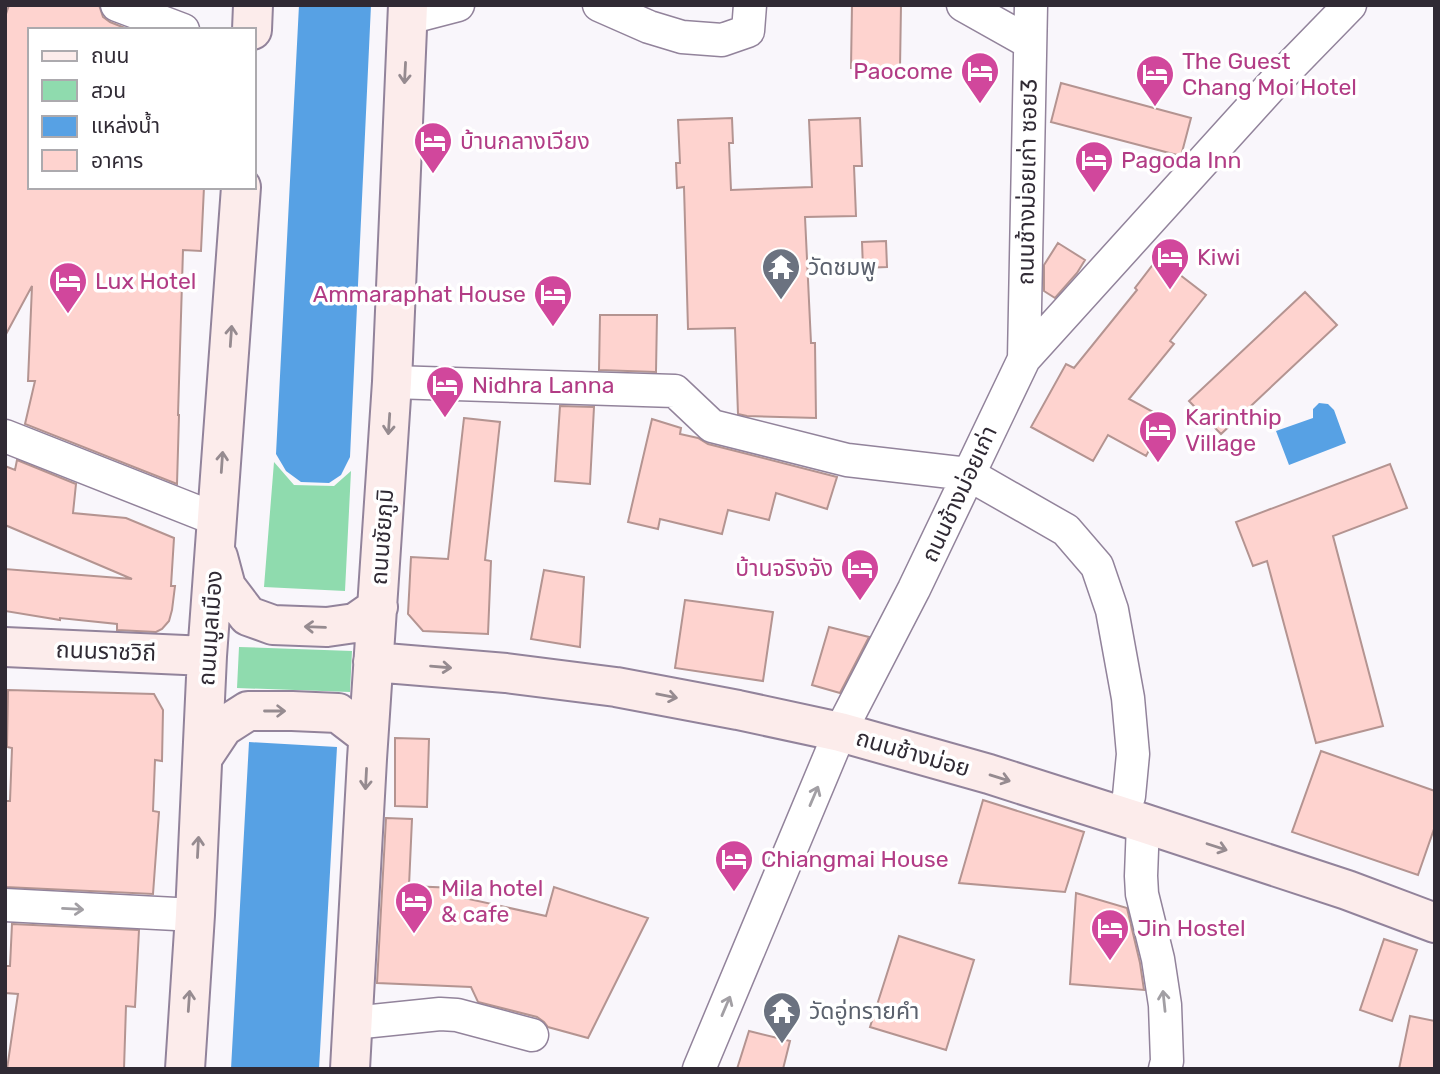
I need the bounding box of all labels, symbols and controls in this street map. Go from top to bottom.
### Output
legend [28,28,256,189]
text: ถนน [91,43,129,68]
place label: The Guest Chang Moi Hotel [1182,47,1357,101]
hotel icon: Paocome [959,50,1001,105]
hotel icon: The Guest Chang Moi Hotel [1134,53,1176,108]
place label: Paocome [853,57,953,85]
one-way arrow [398,62,411,84]
text: สวน [91,78,126,103]
street label: ถนนช้างม่อยเก่า ซอย3 [1011,79,1043,285]
text: แหล่งน้ำ [91,111,160,138]
hotel icon: บ้านกลางเวียง [412,120,454,175]
place label: บ้านกลางเวียง [460,127,590,155]
hotel icon: Pagoda Inn [1073,139,1115,194]
place label: Pagoda Inn [1121,146,1241,174]
text: อาคาร [91,148,143,173]
hotel icon: Kiwi [1149,236,1191,291]
place label: Kiwi [1197,243,1240,271]
temple icon: วัดชมพู [760,246,802,301]
place label: วัดชมพู [808,253,876,282]
hotel icon: Lux Hotel [47,260,89,315]
place label: Lux Hotel [95,267,196,295]
hotel icon: Ammaraphat House [532,273,574,328]
place label: Ammaraphat House [313,280,526,308]
one-way arrow [225,325,238,348]
hotel icon: Nidhra Lanna [424,364,466,419]
place label: Nidhra Lanna [472,371,614,399]
place label: Karinthip Village [1185,403,1282,457]
hotel icon: Karinthip Village [1137,409,1179,464]
one-way arrow [383,413,396,436]
street label: ถนนช้างม่อยเก่า [915,421,1003,567]
one-way arrow [216,451,229,474]
street label: ถนนชัยภูมิ [365,488,400,586]
hotel icon: บ้านจริงจัง [839,547,881,602]
place label: บ้านจริงจัง [735,554,833,582]
street label: ถนนมูลเมือง [192,569,229,687]
one-way arrow [304,620,327,633]
street label: ถนนราชวิถี [55,635,157,667]
one-way arrow [429,661,452,674]
one-way arrow [655,690,678,704]
one-way arrow [263,704,286,718]
street label: ถนนช้างม่อย [853,723,973,783]
one-way arrow [359,767,372,789]
one-way arrow [989,772,1011,785]
one-way arrow [808,786,821,807]
one-way arrow [192,836,205,859]
hotel icon: Chiangmai House [713,838,755,893]
one-way arrow [1205,842,1227,854]
place label: Chiangmai House [761,845,949,873]
place label: Mila hotel & cafe [441,874,543,928]
hotel icon: Mila hotel & cafe [393,880,435,935]
one-way arrow [62,902,85,915]
hotel icon: Jin Hostel [1089,907,1131,962]
place label: Jin Hostel [1137,914,1246,942]
one-way arrow [183,990,196,1012]
temple icon: วัดอู่ทรายคำ [761,990,803,1045]
one-way arrow [1157,990,1170,1013]
one-way arrow [720,996,733,1017]
place label: วัดอู่ทรายคำ [809,997,919,1026]

